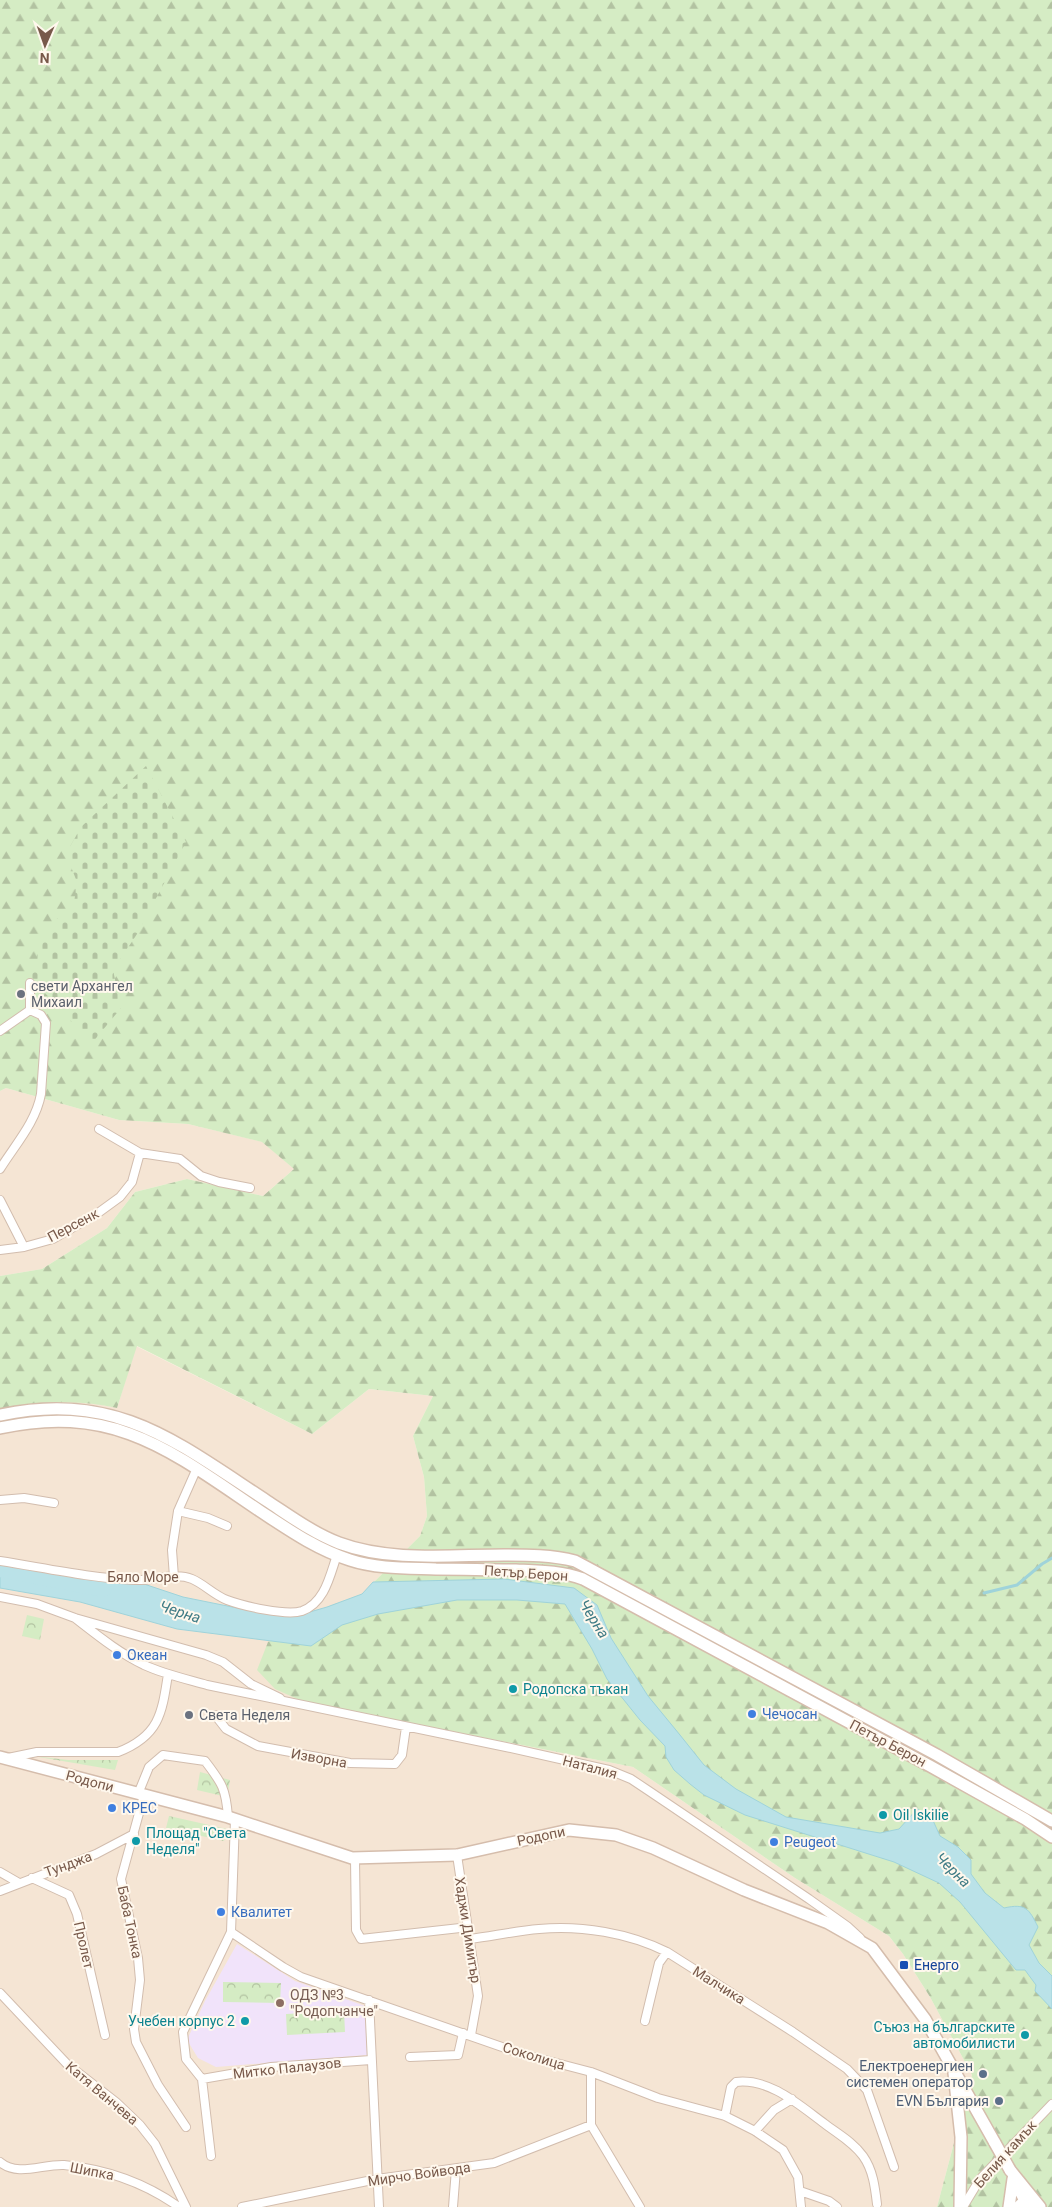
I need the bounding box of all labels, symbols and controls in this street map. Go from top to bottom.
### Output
north arrow [20,20,70,70]
text: N [39,50,50,66]
place label: свети Архангел Михаил [31,978,133,1010]
marker: свети Архангел Михаил [15,988,27,1000]
street label: Персенк [45,1205,102,1245]
street label: Петър Берон [483,1562,569,1584]
street label: Бяло Море [107,1569,179,1585]
water label: Черна [575,1596,613,1642]
water label: Черна [157,1597,203,1627]
place label: Океан [127,1647,167,1663]
marker: Океан [111,1649,123,1661]
place label: Родопска тъкан [523,1681,628,1697]
marker: Родопска тъкан [507,1683,519,1695]
place label: Чечосан [762,1706,818,1722]
place label: Света Неделя [199,1707,290,1723]
marker: Чечосан [746,1708,758,1720]
marker: Света Неделя [183,1709,195,1721]
street label: Петър Берон [847,1716,929,1770]
street label: Изворна [290,1745,348,1771]
street label: Наталия [561,1752,619,1782]
street label: Родопи [64,1767,116,1795]
place label: КРЕС [122,1800,157,1816]
marker: КРЕС [106,1802,118,1814]
place label: Oil Iskilie [893,1807,949,1823]
marker: Oil Iskilie [877,1809,889,1821]
street label: Родопи [515,1823,567,1849]
place label: Площад "Света Неделя" [146,1825,246,1857]
place label: Peugeot [784,1834,836,1850]
marker: Площад "Света Неделя" [130,1835,142,1847]
marker: Peugeot [768,1836,780,1848]
street label: Тунджа [42,1848,94,1880]
water label: Черна [932,1849,974,1891]
street label: Хаджи Димитър [452,1876,484,1984]
street label: Баба Тонка [114,1884,146,1960]
place label: Квалитет [231,1904,292,1920]
marker: Квалитет [215,1906,227,1918]
street label: Пролет [71,1920,97,1970]
place label: Енерго [914,1957,959,1973]
marker: Енерго [898,1959,910,1971]
street label: Малчика [690,1963,748,2007]
place label: ОДЗ №3 "Родопчанче" [290,1987,378,2019]
marker: ОДЗ №3 "Родопчанче" [274,1997,286,2009]
place label: Учебен корпус 2 [128,2013,235,2029]
marker: Учебен корпус 2 [239,2015,251,2027]
place label: Съюз на българските автомобилисти [874,2019,1015,2051]
marker: Съюз на българските автомобилисти [1019,2029,1031,2041]
street label: Соколица [501,2039,567,2073]
street label: Митко Палаузов [232,2054,342,2082]
street label: Катя Ванчева [63,2058,141,2128]
place label: Електроенергиен системен оператор [846,2058,973,2090]
marker: Електроенергиен системен оператор [977,2068,989,2080]
place label: EVN България [896,2093,989,2109]
marker: EVN България [993,2095,1005,2107]
street label: Белия камък [970,2117,1040,2191]
street label: Шипка [69,2159,115,2183]
street label: Мирчо Войвода [367,2159,471,2189]

